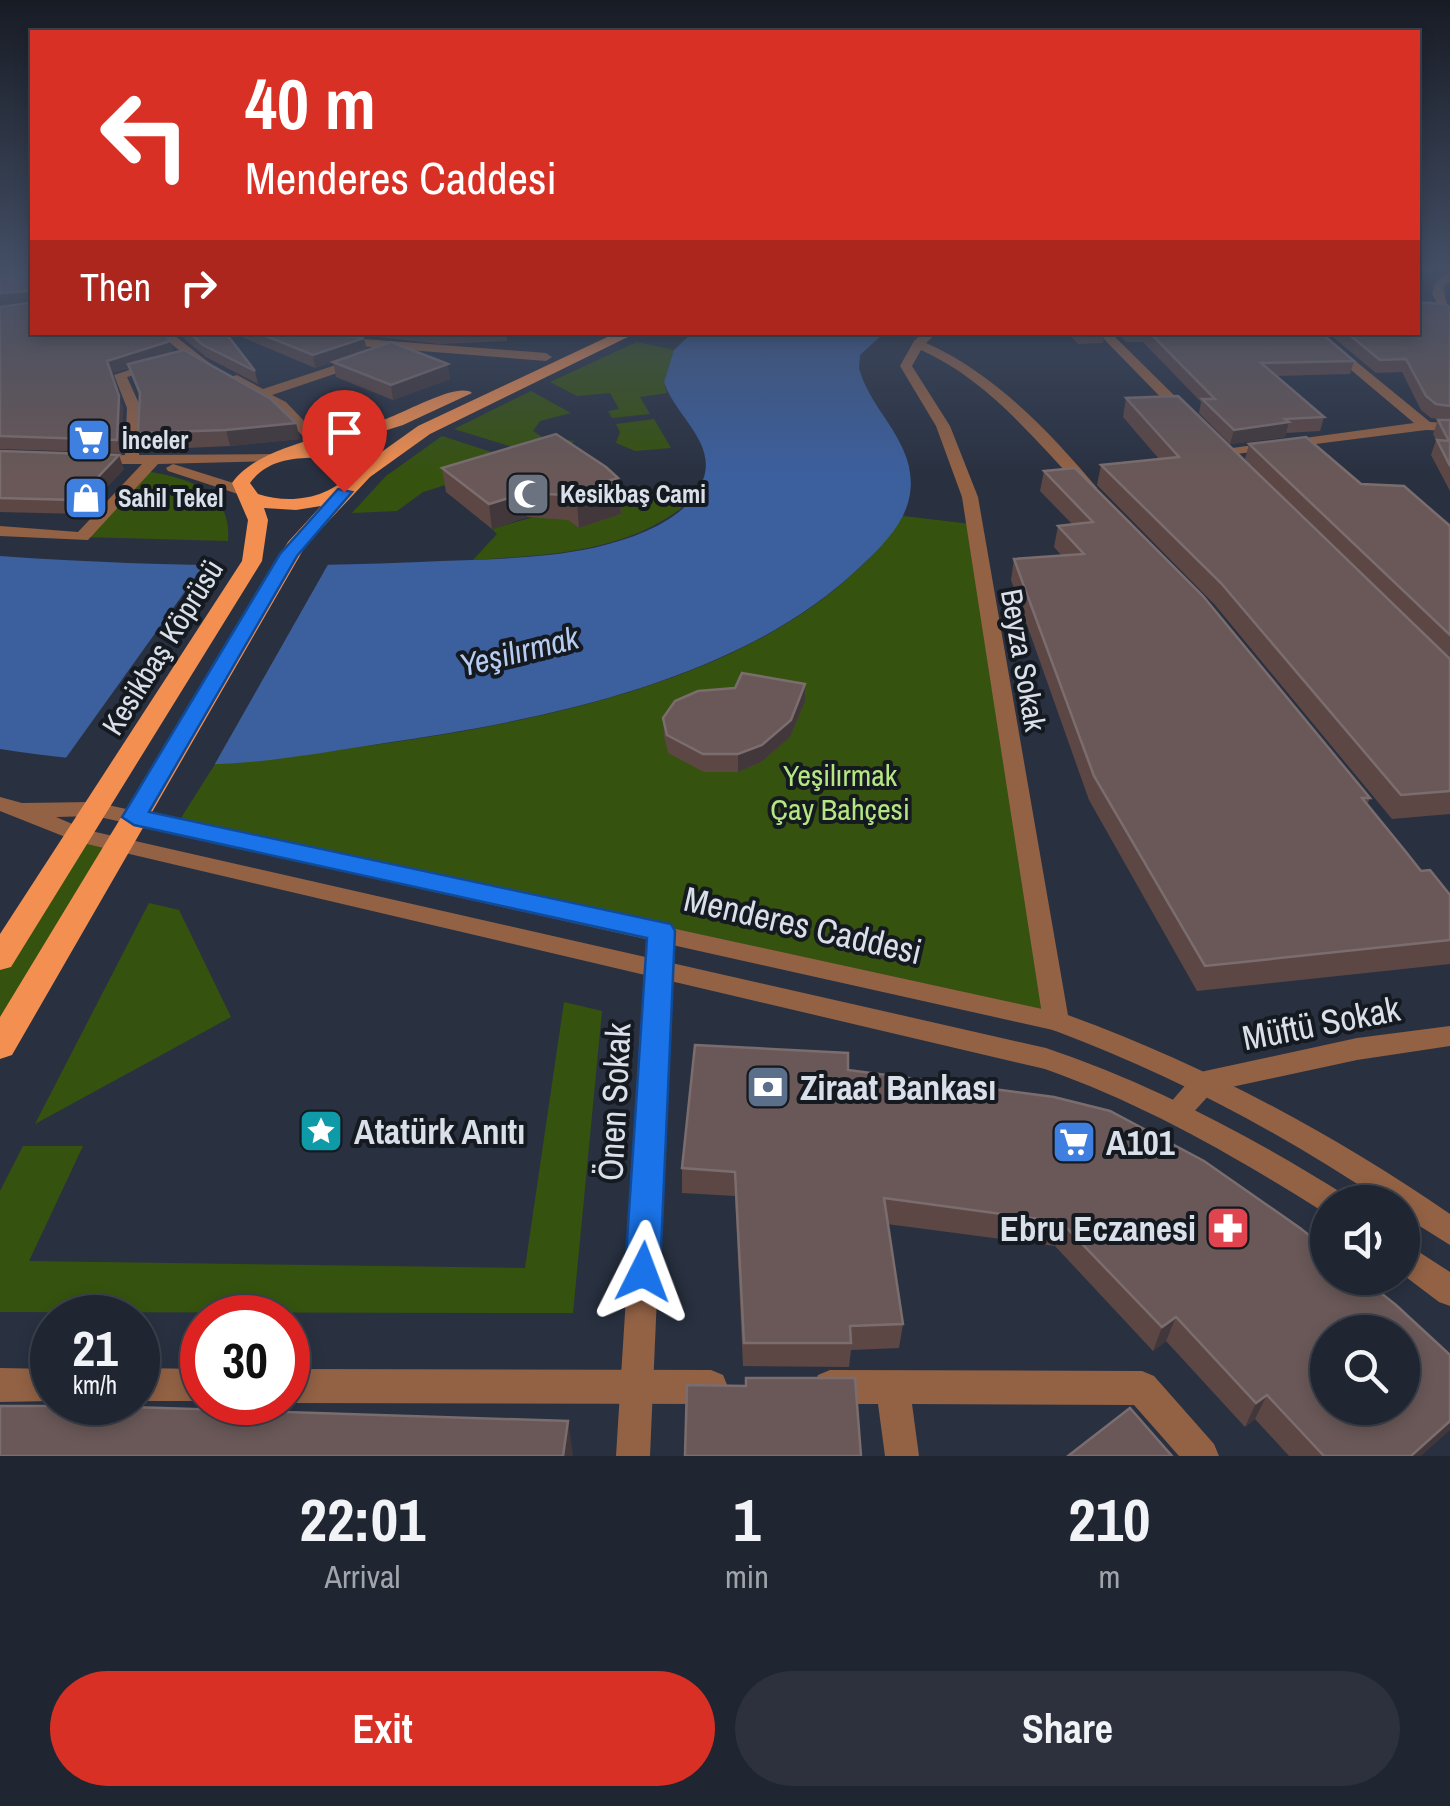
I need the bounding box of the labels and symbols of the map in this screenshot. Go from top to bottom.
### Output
pin [302,390,387,493]
supermarket icon: İnceler [66,417,112,463]
place label: İnceler [122,423,188,457]
mosque icon: Kesikbaş Cami [505,471,551,517]
shop icon: Sahil Tekel [63,475,109,521]
place label: Kesikbaş Cami [560,477,706,511]
place label: Sahil Tekel [118,481,224,515]
street label: Kesikbaş Köprüsü [92,552,232,742]
street label: Beyza Sokak [992,586,1056,735]
water label: Yeşilırmak [455,615,584,686]
park label: Yeşilırmak Çay Bahçesi [770,755,910,829]
street label: Menderes Caddesi [680,875,926,975]
street label: Müftü Sokak [1238,985,1404,1061]
street label: Önen Sokak [586,1021,642,1182]
bank icon: Ziraat Bankası [745,1064,791,1110]
place label: Ziraat Bankası [800,1064,996,1111]
place icon: Atatürk Anıtı [298,1108,344,1154]
place label: Atatürk Anıtı [354,1108,525,1155]
supermarket icon: A101 [1051,1119,1097,1165]
place label: A101 [1106,1119,1175,1166]
place label: Ebru Eczanesi [1000,1205,1196,1252]
pharmacy icon: Ebru Eczanesi [1205,1205,1251,1251]
position arrow [591,1220,695,1324]
speed limit sign: 30 [180,1295,310,1425]

